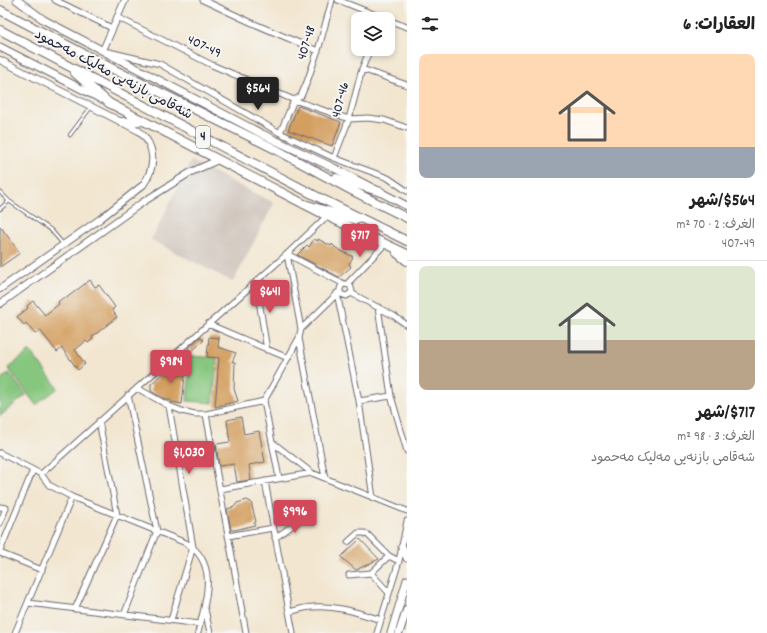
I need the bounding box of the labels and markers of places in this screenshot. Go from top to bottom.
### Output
pin: $564 [234,77,282,111]
pin: $717 [336,224,384,258]
pin: $641 [246,280,294,314]
pin: $984 [147,350,195,384]
pin: $1,030 [156,441,222,475]
pin: $996 [271,500,319,534]

